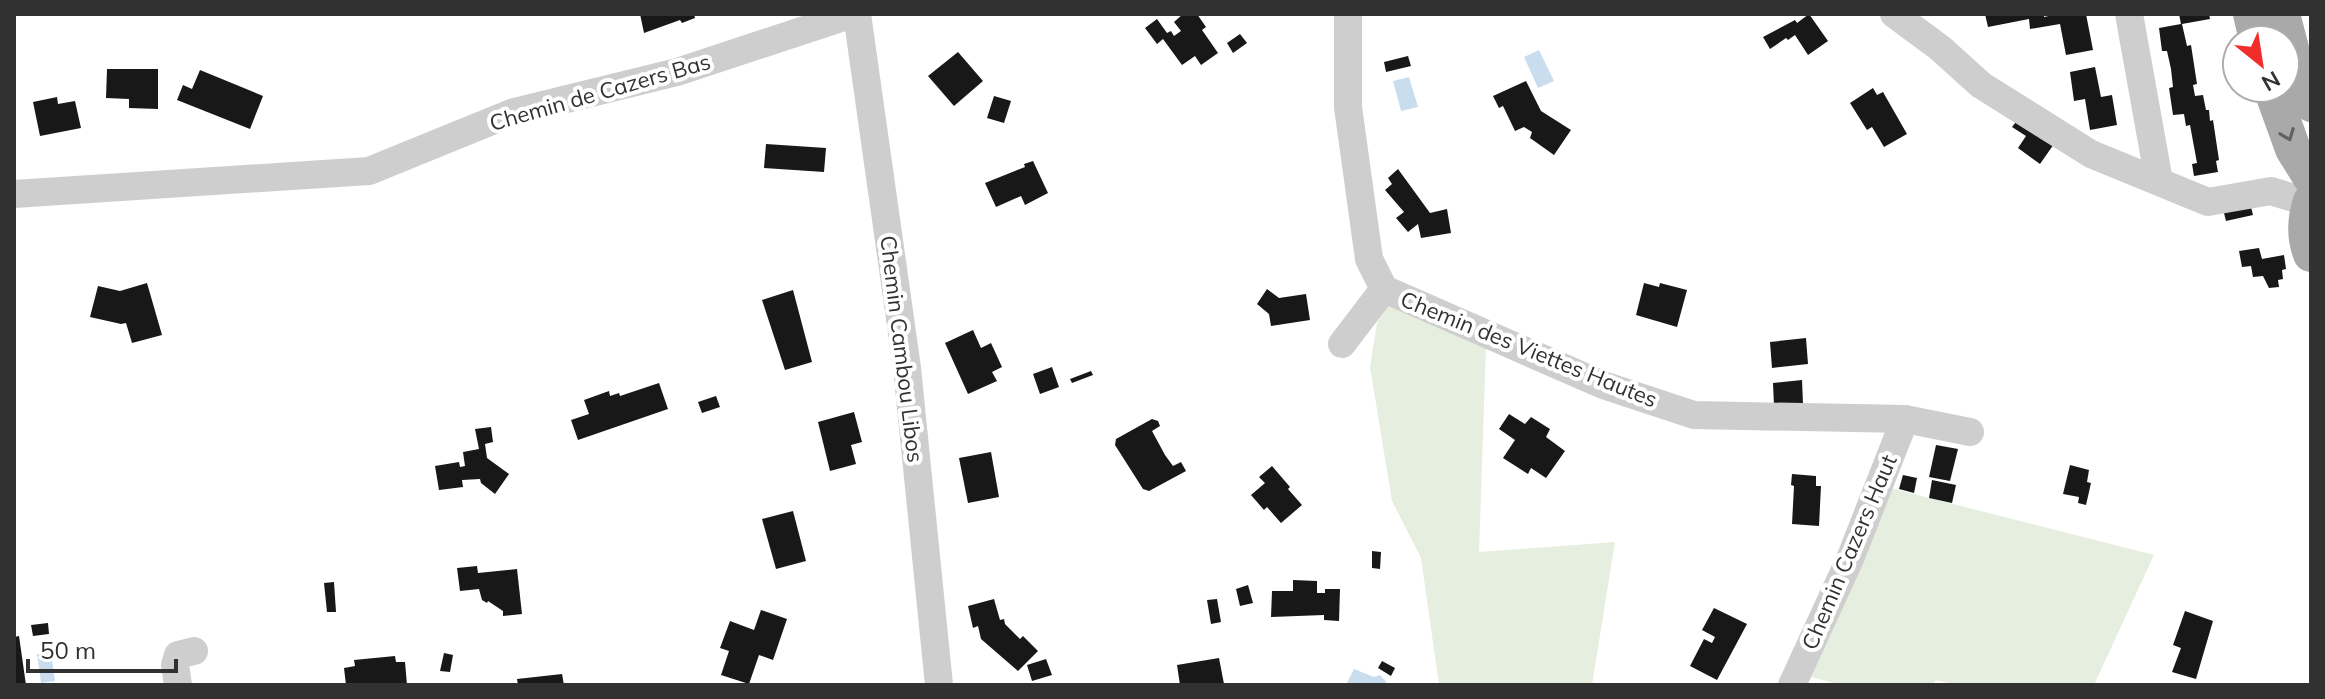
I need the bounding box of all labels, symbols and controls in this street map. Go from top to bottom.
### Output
north arrow [2221,24,2301,104]
street label: Chemin de Cazers Bas [486,47,714,137]
text: N [2257,65,2285,98]
one-way arrow [2278,127,2295,141]
street label: Chemin Cambou Libos [874,234,930,464]
street label: Chemin des Viettes Hautes [1397,285,1661,413]
street label: Chemin Cazers Haut [1795,450,1903,654]
scale bar [28,623,176,673]
text: 50 m [40,635,96,665]

